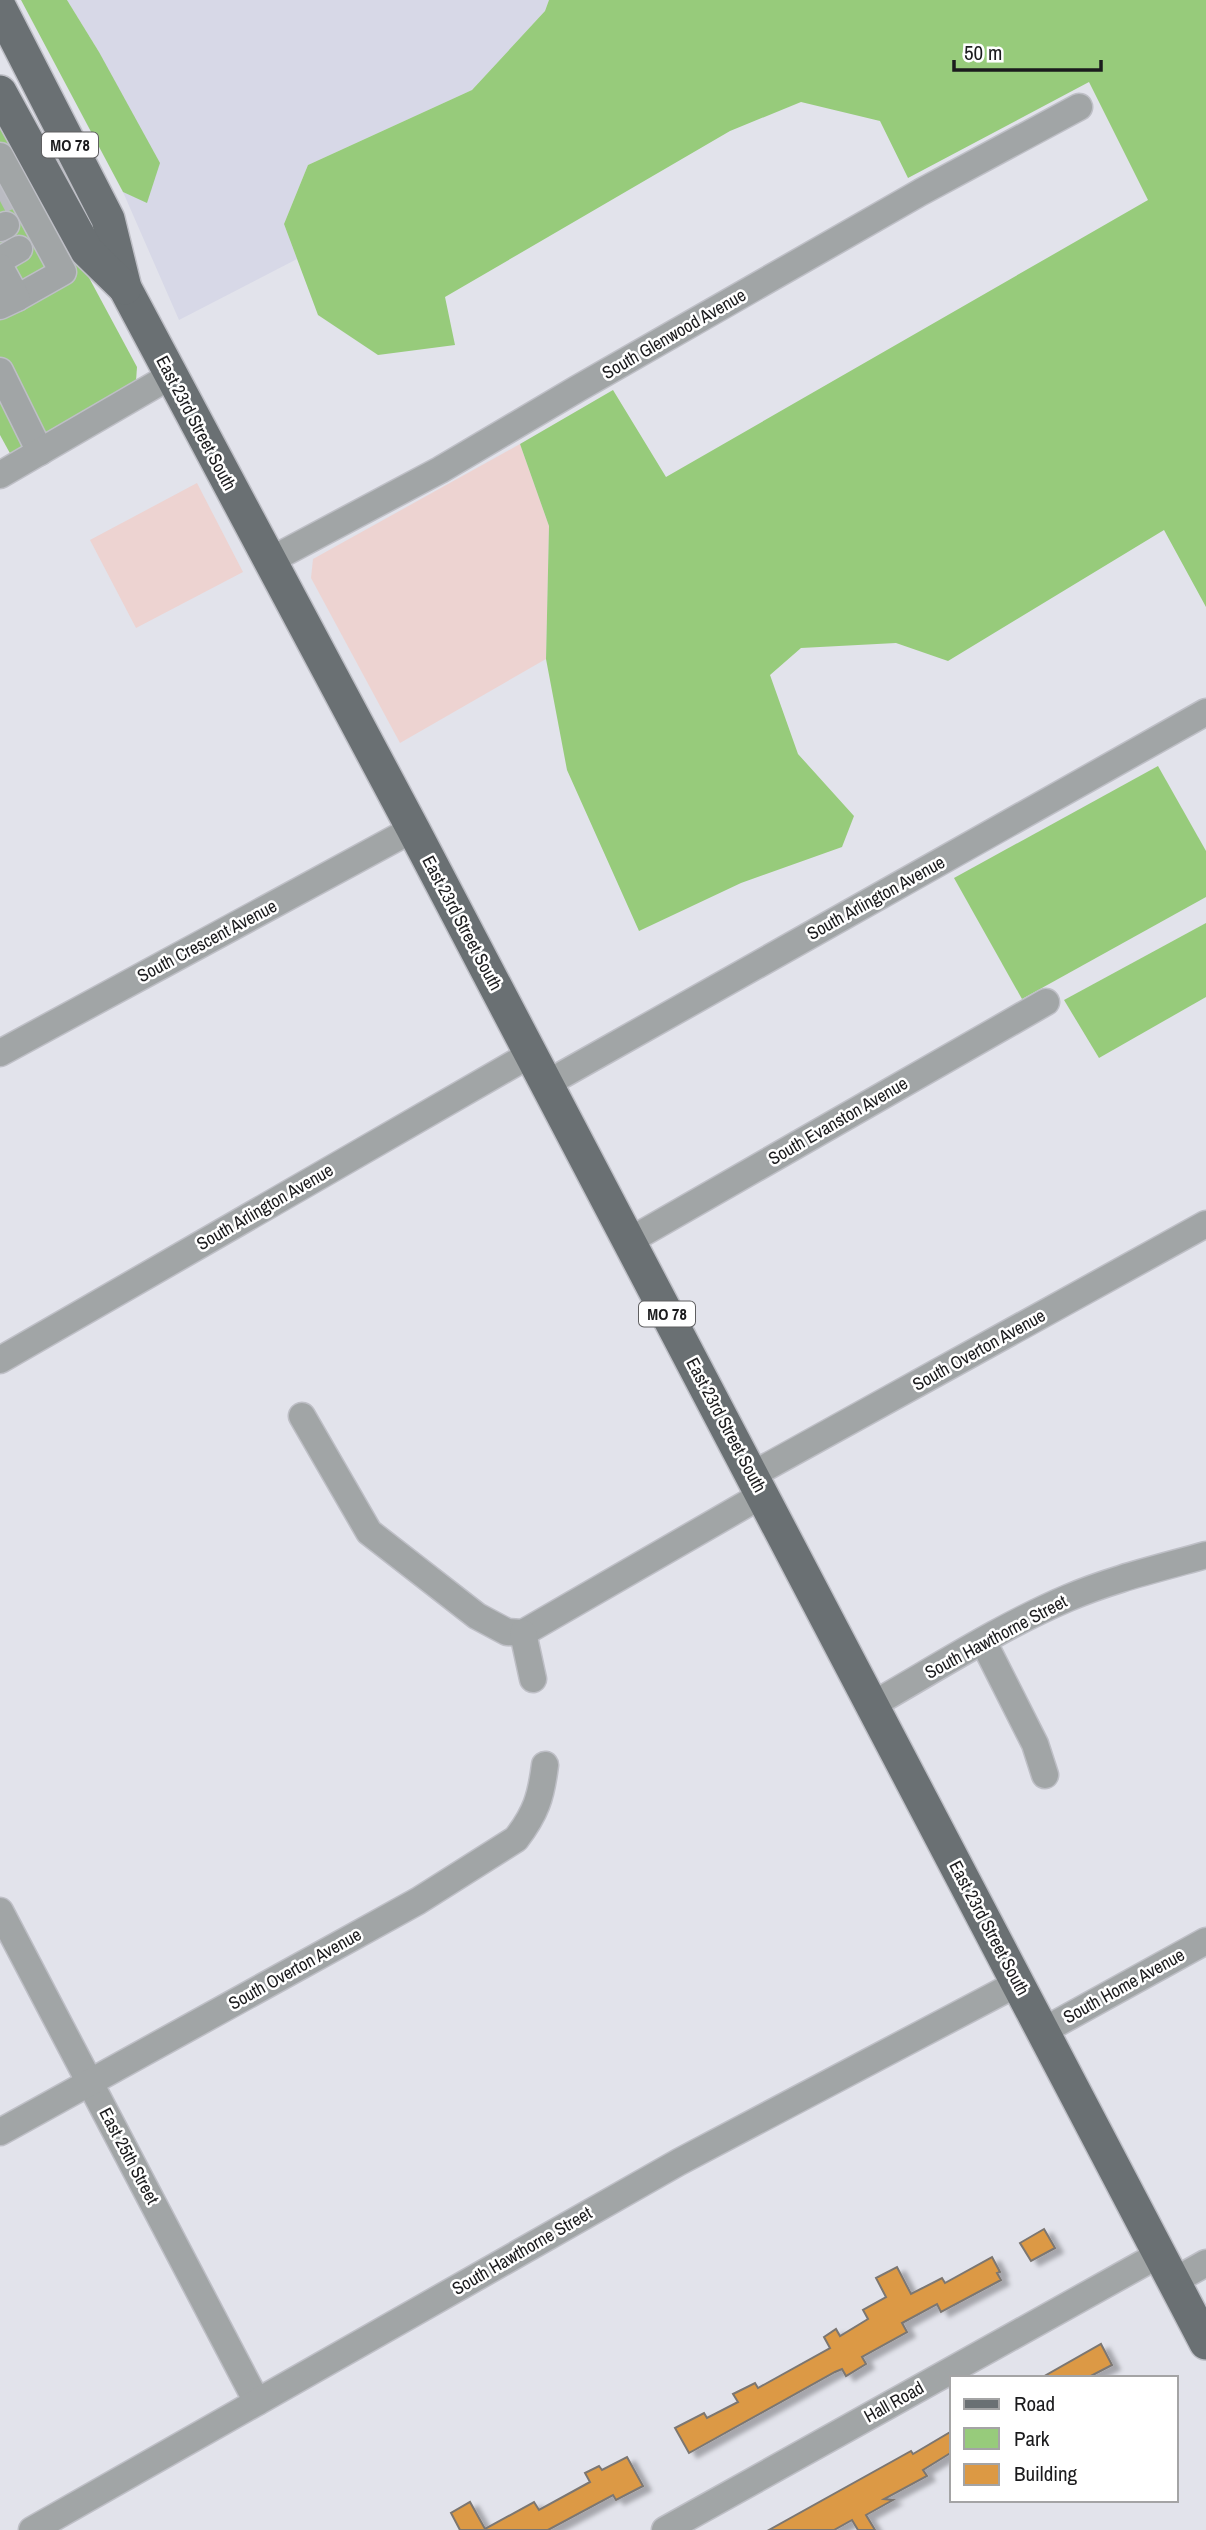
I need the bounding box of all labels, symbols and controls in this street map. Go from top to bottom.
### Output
scale bar [954,28,1101,72]
text: 50 m [964,38,1002,67]
road number: MO 78 [42,132,98,158]
street label: South Glenwood Avenue [597,282,750,385]
street label: East 23rd Street South [150,351,243,495]
street label: South Arlington Avenue [802,849,949,946]
street label: East 23rd Street South [416,851,509,995]
street label: South Crescent Avenue [133,893,281,988]
street label: South Evanston Avenue [763,1070,912,1171]
street label: South Arlington Avenue [192,1157,338,1256]
road number: MO 78 [639,1302,695,1326]
street label: South Overton Avenue [908,1303,1050,1396]
street label: East 23rd Street South [680,1353,773,1497]
street label: South Hawthorne Street [920,1589,1071,1685]
street label: East 23rd Street South [943,1856,1036,2000]
street label: South Overton Avenue [224,1922,366,2015]
street label: South Home Avenue [1059,1942,1189,2029]
street label: East 25th Street [94,2103,165,2208]
street label: South Hawthorne Street [447,2200,596,2301]
street label: Hall Road [859,2375,928,2428]
legend [950,2376,1178,2502]
text: Road [1014,2389,1055,2418]
text: Park [1014,2424,1050,2453]
text: Building [1014,2459,1078,2488]

